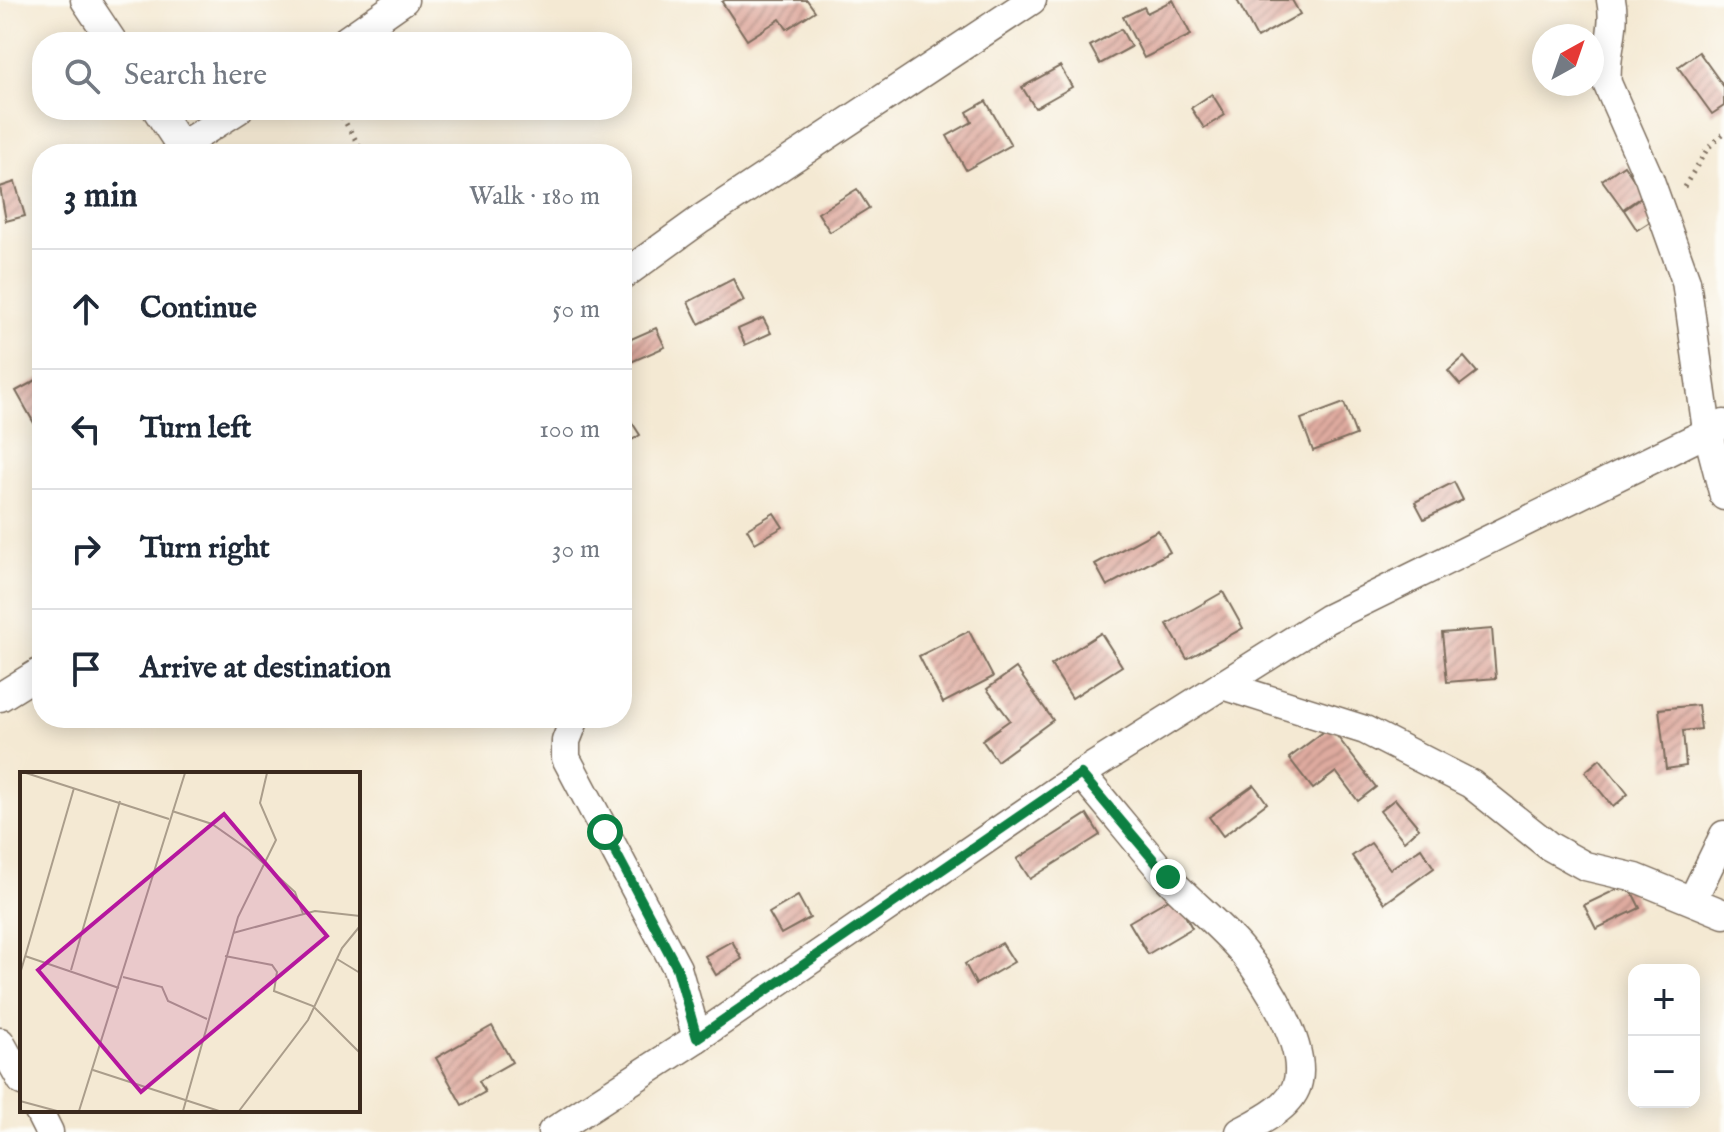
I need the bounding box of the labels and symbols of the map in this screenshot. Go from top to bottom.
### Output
north arrow [1532,24,1604,96]
inset map [20,772,360,1112]
route start [587,814,623,850]
route end [1150,859,1186,895]

